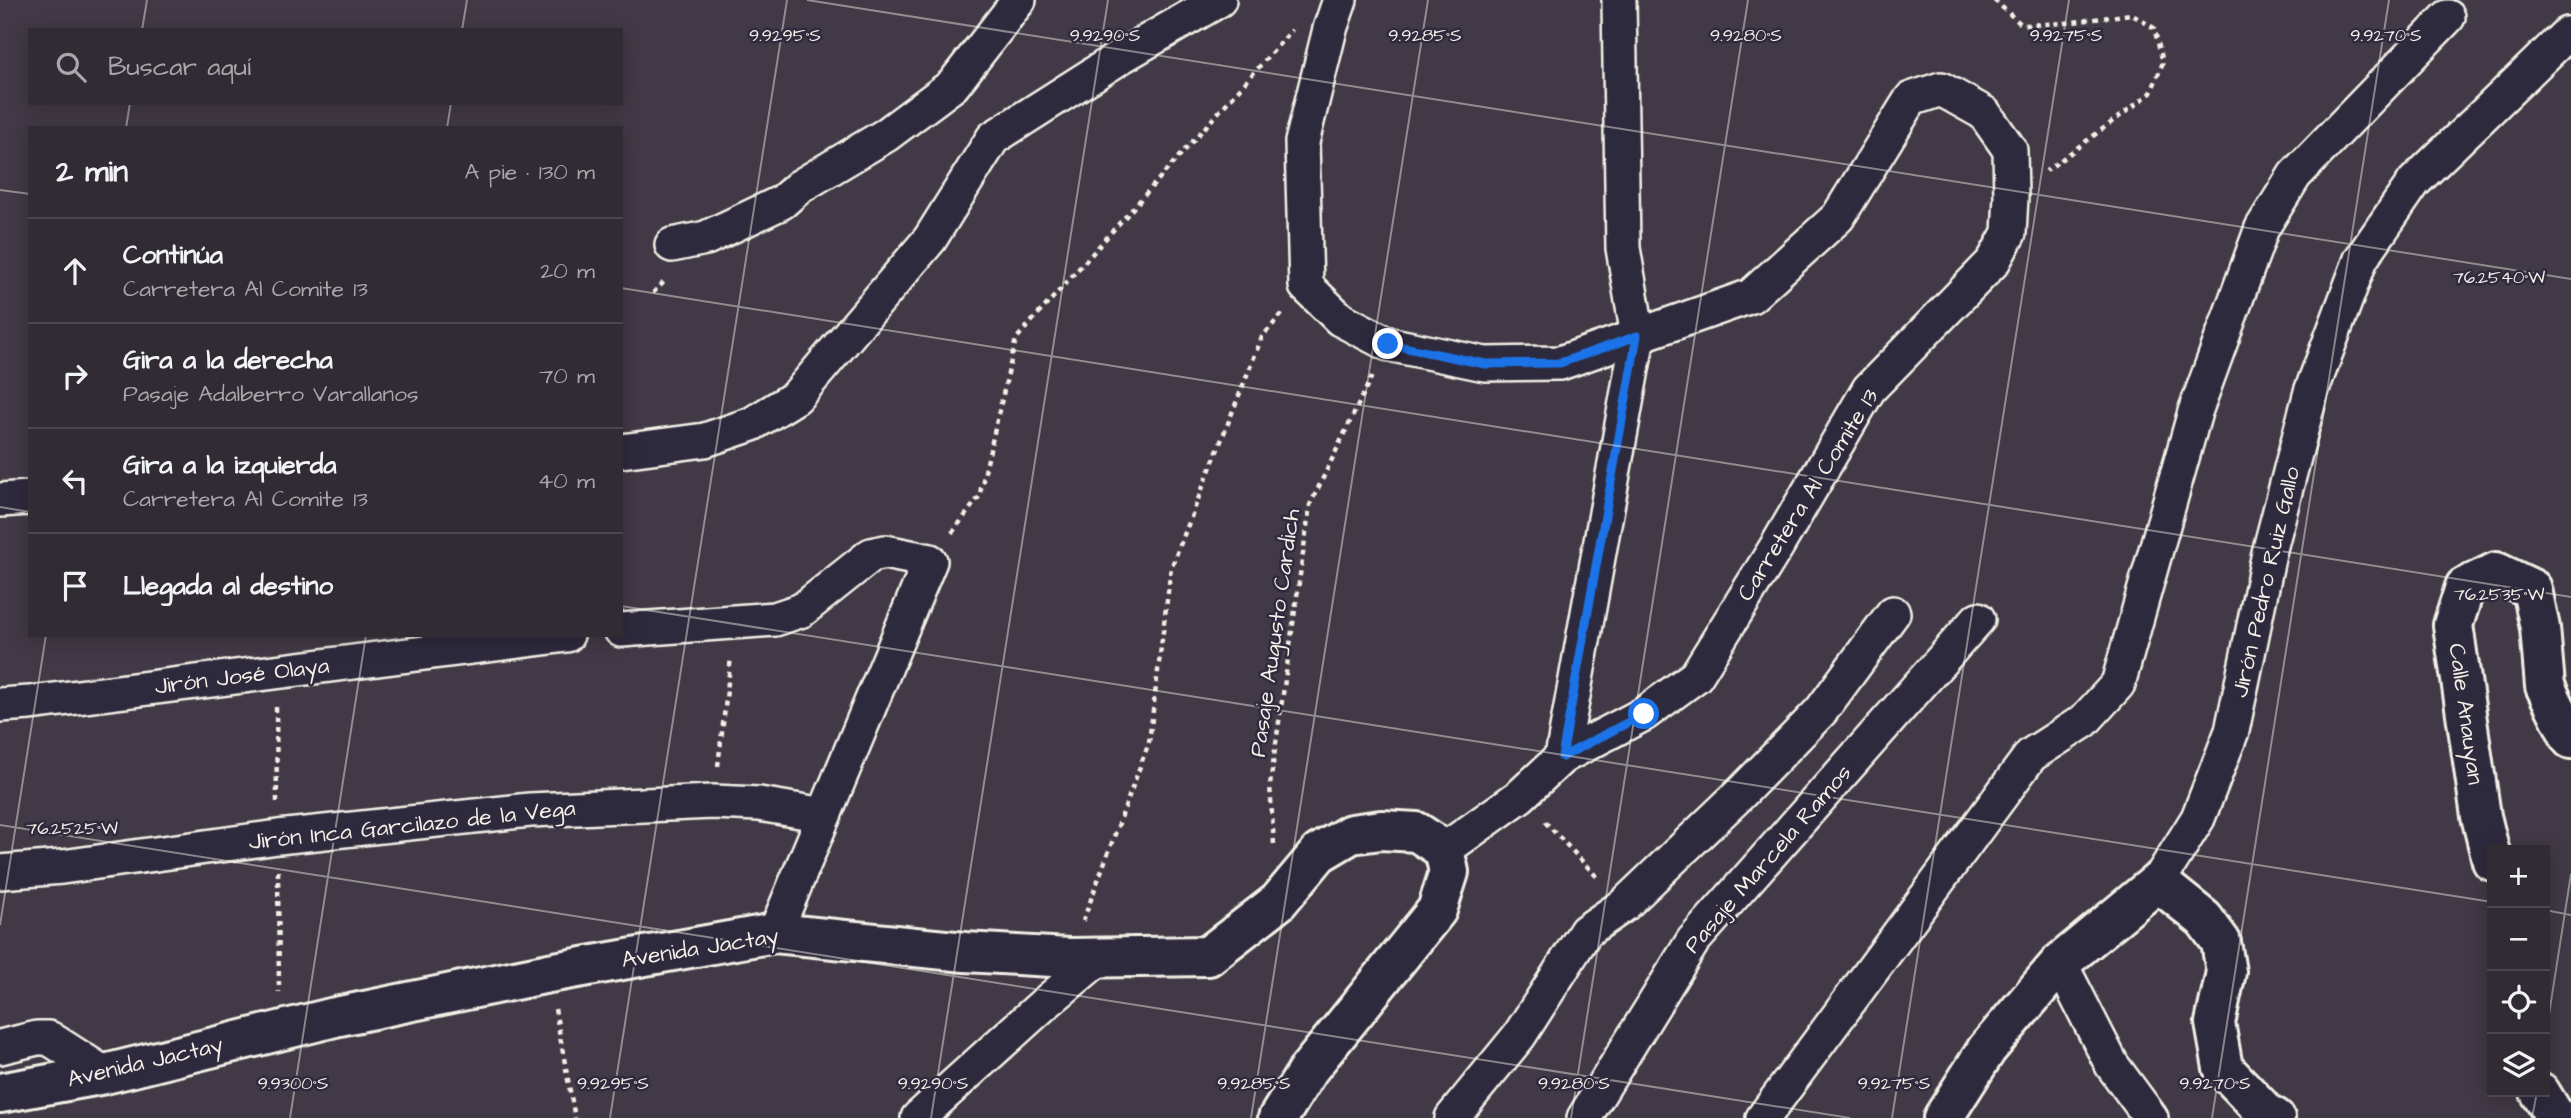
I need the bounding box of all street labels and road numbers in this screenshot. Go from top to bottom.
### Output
street label: Carretera Al Comite 13 [1730,382,1887,607]
street label: Jirón Pedro Ruiz Gallo [2224,464,2308,700]
street label: Pasaje Augusto Cardich [1242,506,1309,759]
street label: Calle Anauyan [2439,641,2492,787]
street label: Jirón José Olaya [153,649,331,704]
street label: Pasaje Marcela Ramos [1677,758,1859,960]
street label: Jirón Inca Garcilazo de la Vega [247,792,577,859]
street label: Avenida Jactay [619,920,781,977]
street label: Avenida Jactay [64,1028,227,1096]

